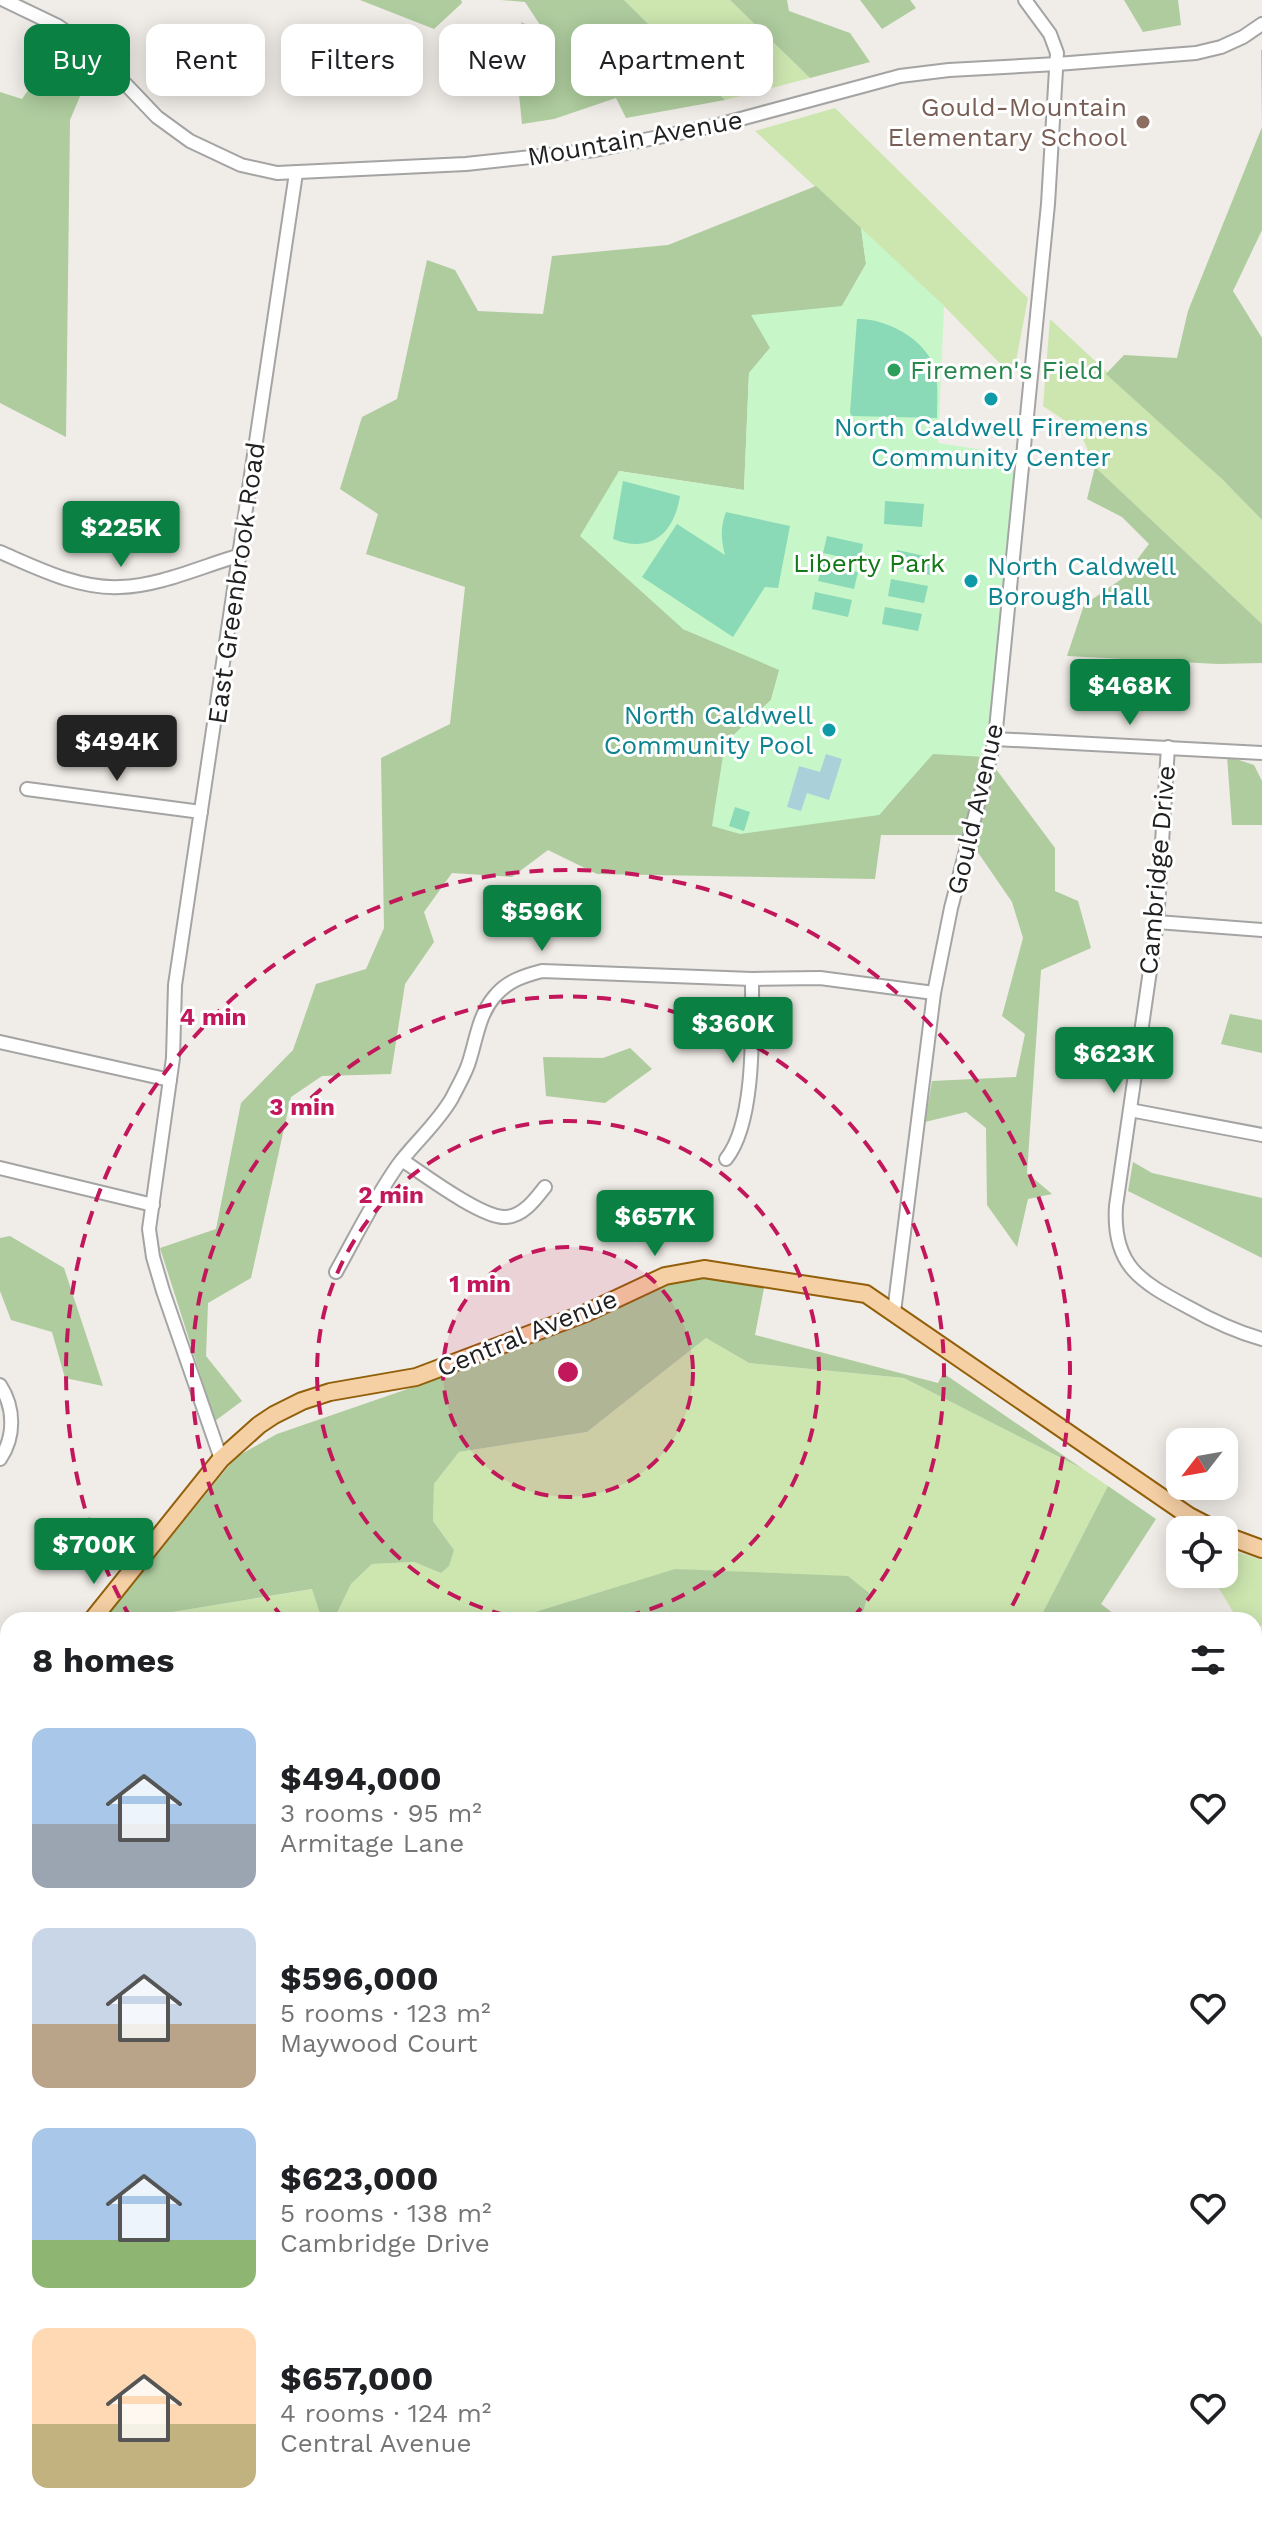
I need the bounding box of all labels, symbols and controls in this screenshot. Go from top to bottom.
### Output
chip: Buy [24,24,130,96]
chip: Rent [146,24,265,96]
chip: Filters [281,24,423,96]
chip: New [439,24,555,96]
chip: Apartment [571,24,773,96]
place label: Gould-Mountain Elementary School [887,92,1127,152]
street label: Mountain Avenue [525,104,745,172]
marker: Gould-Mountain Elementary School [1134,113,1152,131]
place label: Firemen's Field [910,355,1104,385]
marker: Firemen's Field [885,361,903,379]
marker: North Caldwell Firemens Community Center [982,390,1000,408]
place label: North Caldwell Firemens Community Center [834,412,1148,472]
street label: East Greenbrook Road [201,440,271,726]
pin: $225K [65,501,177,569]
text: $225K [81,512,161,542]
park label: Liberty Park [793,548,945,578]
place label: North Caldwell Borough Hall [987,551,1176,611]
marker: North Caldwell Borough Hall [962,572,980,590]
pin: $468K [1074,659,1186,727]
text: $468K [1088,670,1172,700]
place label: North Caldwell Community Pool [604,700,813,760]
pin: $494K [61,715,173,783]
marker: North Caldwell Community Pool [820,721,838,739]
street label: Gould Avenue [941,721,1009,897]
text: $494K [75,726,159,756]
street label: Cambridge Drive [1133,764,1181,976]
pin: $596K [486,885,598,953]
text: $596K [501,896,583,926]
pin: $360K [677,997,789,1065]
text: 4 min [180,1003,246,1031]
text: $360K [692,1008,774,1038]
pin: $623K [1058,1027,1170,1095]
text: $623K [1073,1038,1155,1068]
text: 3 min [269,1093,335,1121]
text: 2 min [358,1181,424,1209]
pin: $657K [599,1190,711,1258]
text: $657K [615,1201,695,1231]
text: 1 min [449,1270,511,1298]
street label: Central Avenue [433,1283,621,1383]
centre of rings [554,1358,582,1386]
north arrow [1166,1428,1238,1500]
map controls [1166,1428,1238,1588]
button: locate [1166,1516,1238,1588]
pin: $700K [38,1518,150,1586]
text: $700K [52,1529,136,1559]
icon: filters [1186,1638,1230,1682]
text: 8 homes [32,1640,174,1680]
text: $494,000 [280,1758,442,1798]
icon: home [96,1760,192,1856]
icon: heart [1186,1786,1230,1830]
text: 3 rooms · 95 m² [280,1798,482,1828]
text: Armitage Lane [280,1828,464,1858]
text: $596,000 [280,1958,439,1998]
icon: home [96,1960,192,2056]
icon: heart [1186,1986,1230,2030]
text: 5 rooms · 123 m² [280,1998,491,2028]
text: Maywood Court [280,2028,477,2058]
text: $623,000 [280,2158,438,2198]
icon: home [96,2160,192,2256]
icon: heart [1186,2186,1230,2230]
text: 5 rooms · 138 m² [280,2198,491,2228]
text: Cambridge Drive [280,2228,490,2258]
text: $657,000 [280,2358,433,2398]
icon: home [96,2360,192,2456]
icon: heart [1186,2386,1230,2430]
text: 4 rooms · 124 m² [280,2398,491,2428]
text: Central Avenue [280,2428,471,2458]

